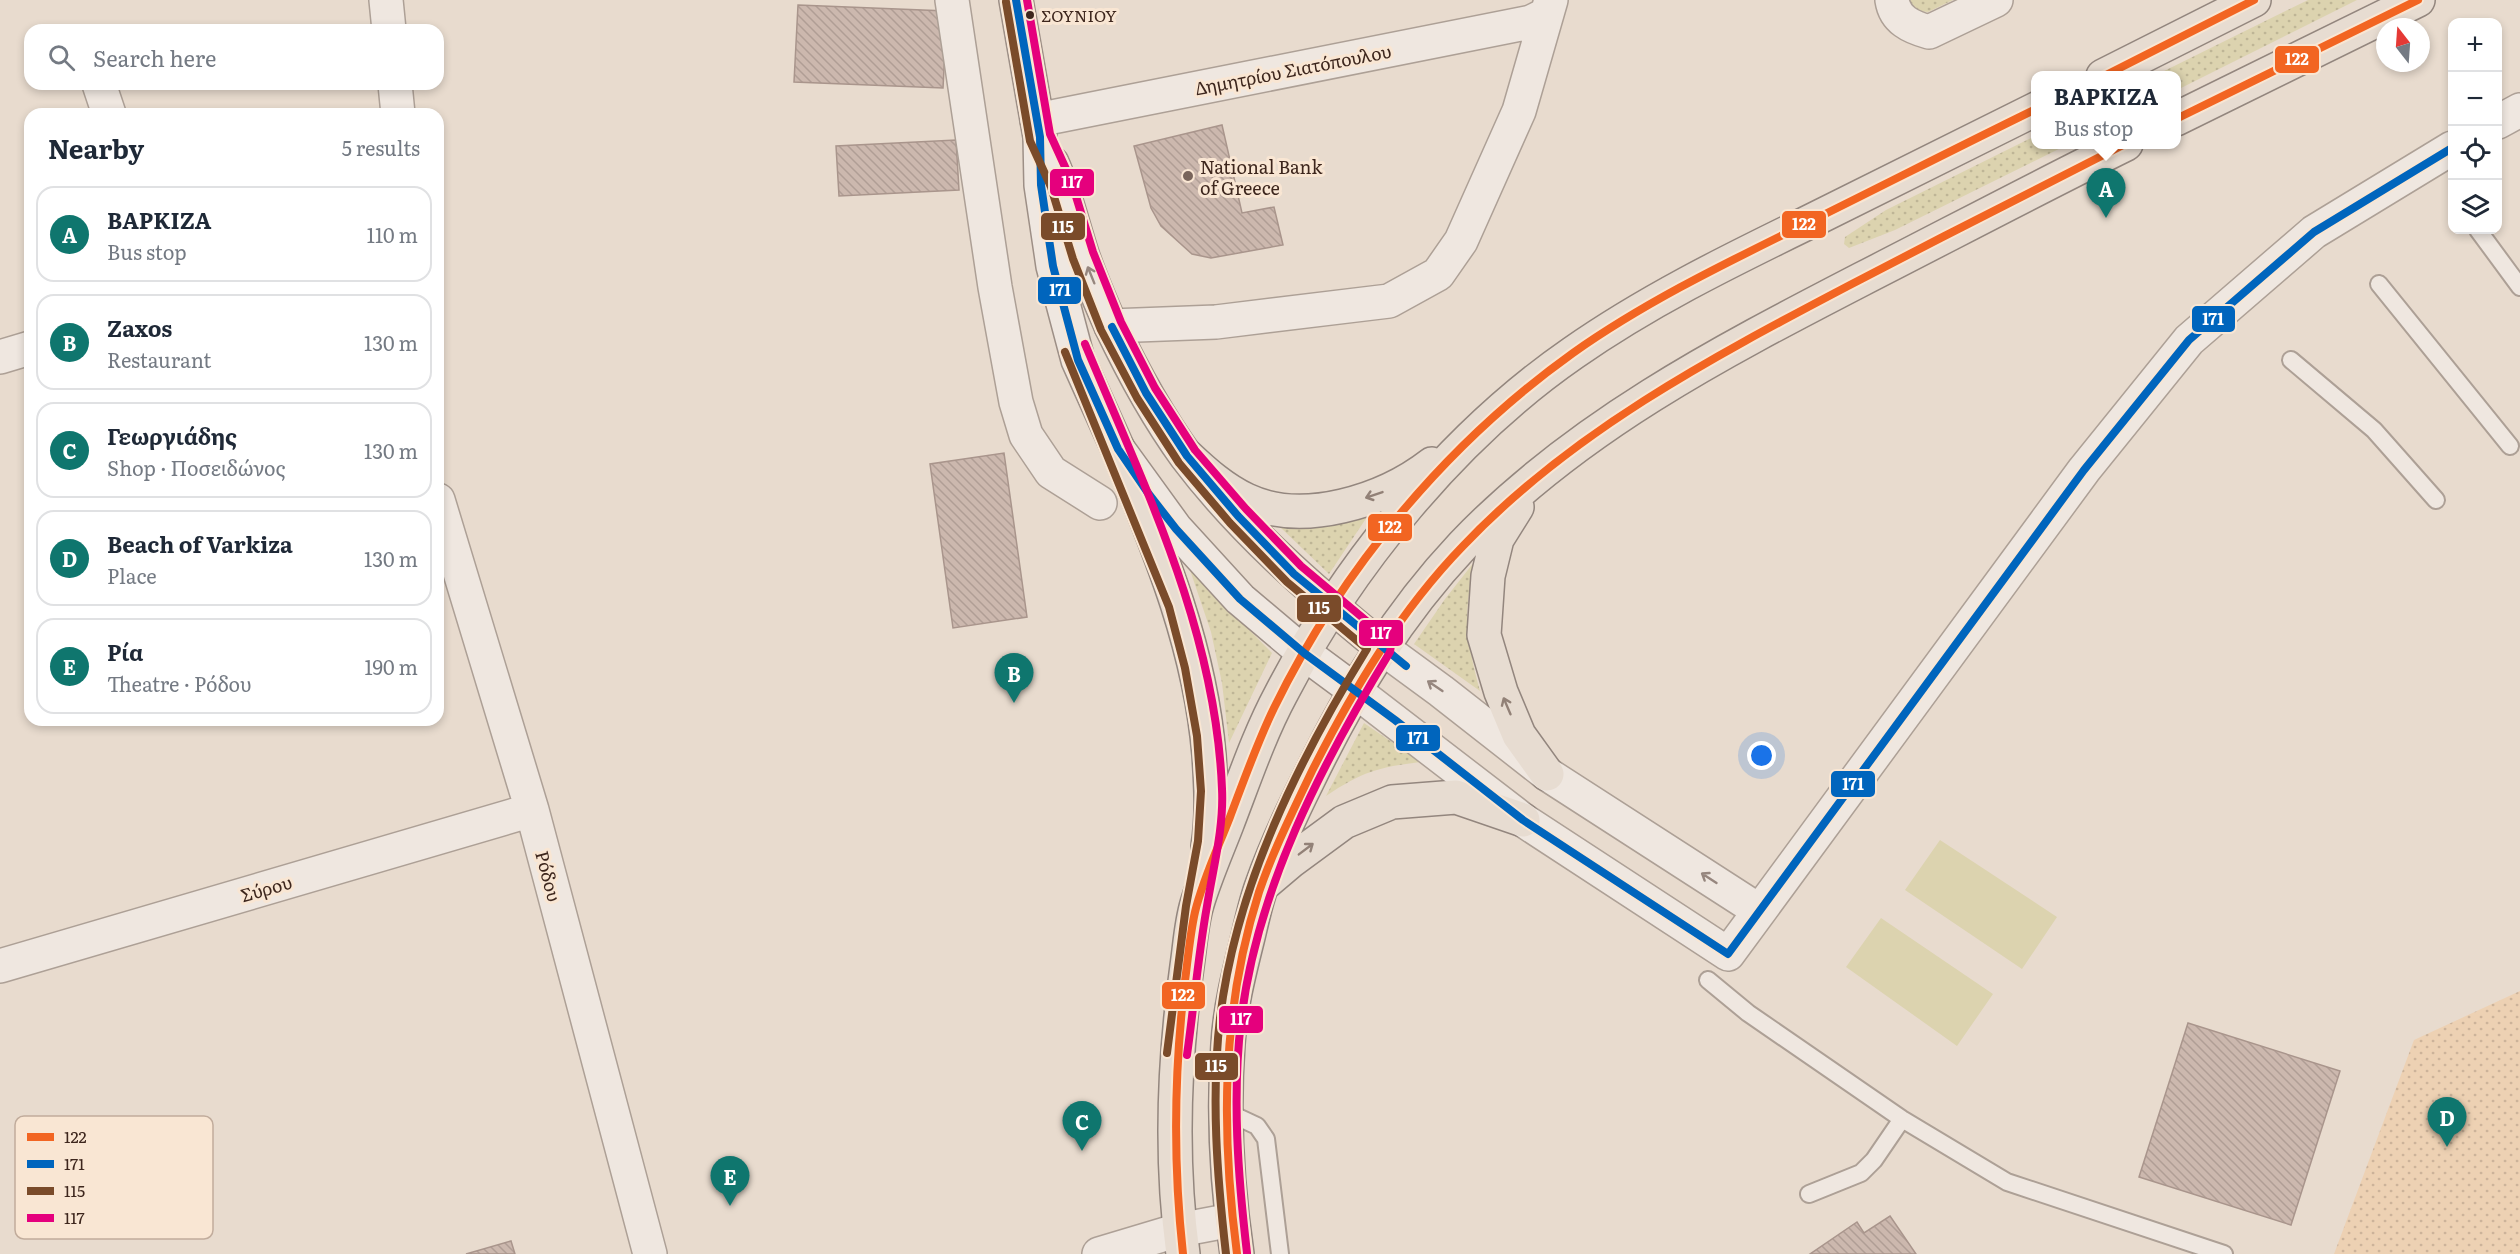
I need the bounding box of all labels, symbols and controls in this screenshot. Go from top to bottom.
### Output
place label: ΣΟΥΝΙΟΥ [1041,3,1117,27]
marker: ΣΟΥΝΙΟΥ [1024,9,1036,21]
north arrow [2376,18,2430,72]
map controls [2448,18,2502,234]
button: + [2448,18,2502,72]
search box [24,24,444,90]
street label: Δημητρίου Σιατόπουλου [1193,37,1393,101]
icon: search [45,41,78,74]
text: Search here [93,41,216,74]
line badge: 122 [2274,45,2320,74]
text: 122 [2285,46,2309,70]
popup [2031,71,2181,149]
button: − [2448,72,2502,126]
text: ΒΑΡΚΙΖΑ [2054,79,2158,112]
text: Bus stop [2054,112,2133,142]
button: locate [2448,126,2502,180]
text: Nearby [48,128,144,167]
text: 5 results [342,132,420,162]
place label: National Bank of Greece [1200,153,1323,201]
line badge: 117 [1049,168,1095,197]
pin: A [2086,168,2126,218]
text: 117 [1061,169,1083,193]
marker: National Bank of Greece [1181,169,1195,183]
button: layers [2448,180,2502,234]
text: ΒΑΡΚΙΖΑ [107,203,211,236]
line badge: 122 [1781,210,1827,239]
text: 122 [1792,211,1816,235]
line badge: 115 [1040,212,1086,241]
text: 115 [1052,214,1074,238]
text: A [62,219,77,249]
text: 110 m [367,219,418,249]
text: Bus stop [107,236,187,266]
one-way arrow [1085,266,1096,285]
line badge: 171 [1037,276,1082,305]
text: 171 [1049,277,1071,301]
line badge: 171 [2191,305,2236,333]
text: 171 [2202,306,2224,330]
text: Zaxos [107,311,172,344]
text: B [63,327,76,357]
text: 130 m [364,327,418,357]
text: Restaurant [107,344,211,374]
text: Γεωργιάδης [107,419,237,452]
text: C [62,435,77,465]
text: 130 m [364,435,418,465]
text: Shop · Ποσειδώνος [107,452,286,482]
one-way arrow [1365,491,1384,502]
line badge: 122 [1367,513,1413,542]
text: 122 [1378,514,1402,538]
text: Beach of Varkiza [107,527,293,560]
text: D [62,543,77,573]
text: 130 m [364,543,418,573]
text: Place [107,560,157,590]
line badge: 115 [1296,594,1342,623]
text: 115 [1308,595,1330,619]
line badge: 117 [1358,619,1404,647]
text: 117 [1370,620,1392,644]
text: Ρία [107,635,144,668]
text: E [63,651,76,681]
text: 190 m [364,651,418,681]
pin: B [994,654,1034,703]
text: Theatre · Ρόδου [107,668,251,698]
one-way arrow [1426,680,1443,693]
one-way arrow [1501,697,1512,715]
line badge: 171 [1395,724,1441,752]
text: 171 [1407,725,1429,749]
your location [1747,741,1776,770]
line badge: 171 [1830,770,1876,798]
text: 171 [1842,771,1864,795]
one-way arrow [1298,843,1314,855]
street label: Ρόδου [529,848,569,904]
street label: Σύρου [237,868,295,908]
one-way arrow [1701,872,1718,884]
line badge: 122 [1161,981,1206,1010]
text: 122 [1171,982,1195,1006]
line badge: 117 [1218,1005,1264,1034]
text: 117 [1230,1006,1252,1030]
line badge: 115 [1194,1052,1239,1081]
text: 115 [1205,1053,1227,1077]
pin: D [2428,1098,2466,1147]
pin: C [1062,1102,1102,1151]
legend [15,1116,213,1239]
text: 122 [64,1124,87,1148]
text: 171 [64,1151,85,1175]
pin: E [710,1156,750,1206]
text: 115 [64,1178,85,1202]
text: 117 [64,1205,85,1229]

